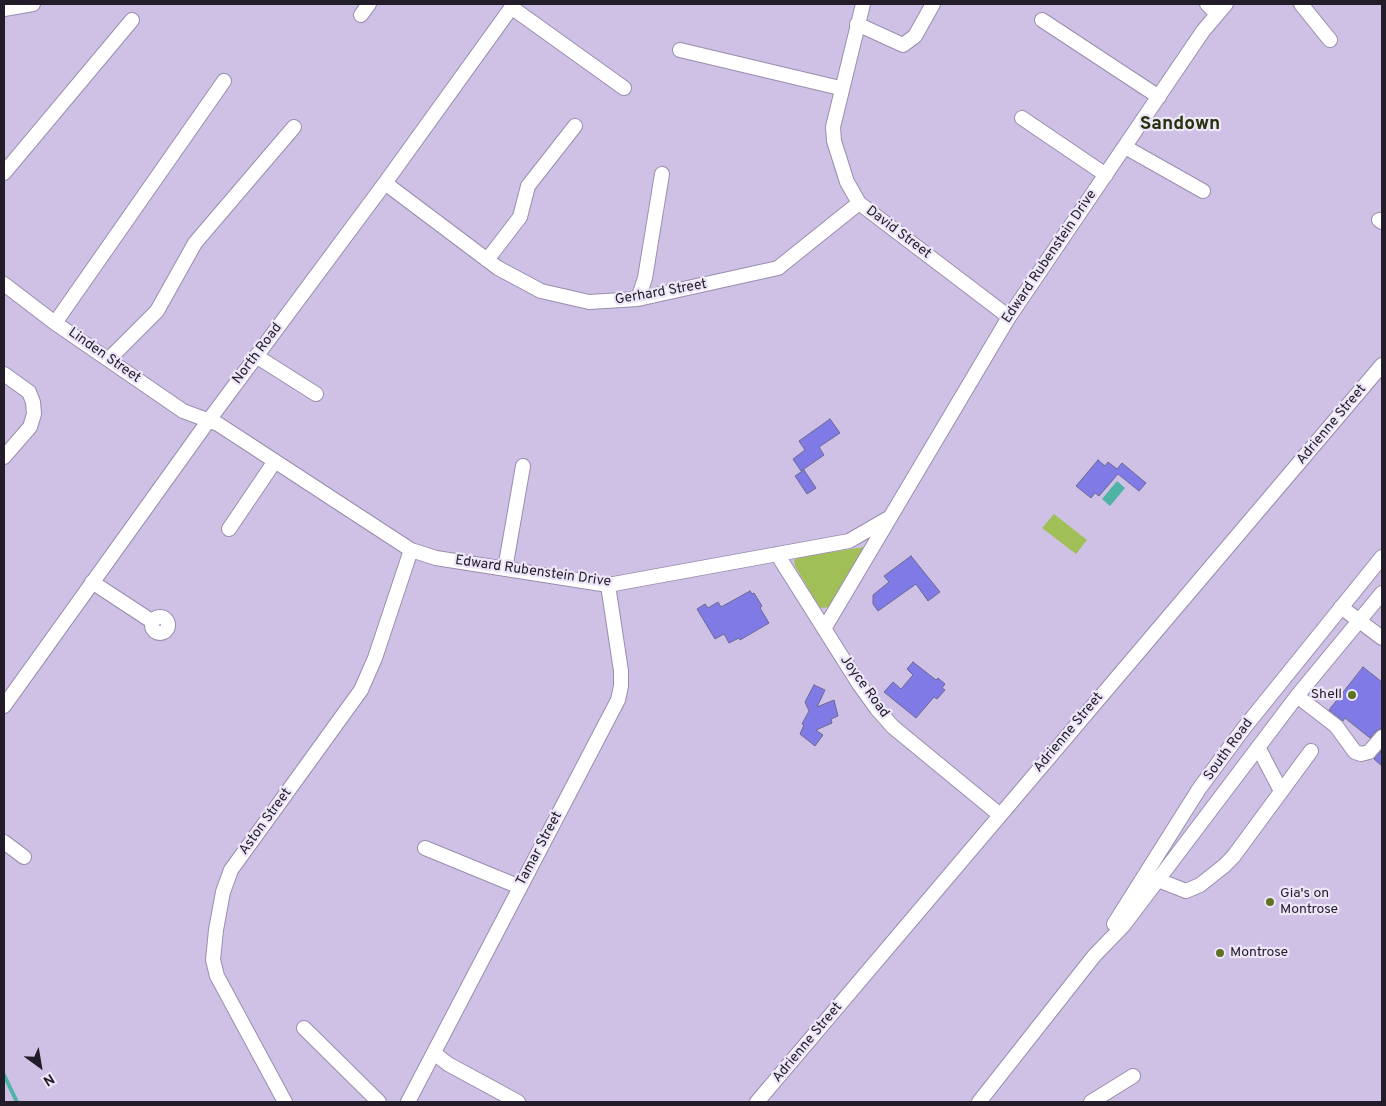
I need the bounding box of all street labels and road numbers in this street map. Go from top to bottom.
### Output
street label: Edward Rubenstein Drive [999,187,1101,327]
street label: David Street [862,203,934,263]
street label: Gerhard Street [614,277,708,309]
street label: North Road [230,320,286,388]
street label: Linden Street [64,325,144,387]
street label: Adrienne Street [1294,382,1370,468]
street label: Edward Rubenstein Drive [454,553,612,591]
street label: Joyce Road [836,653,892,721]
street label: Adrienne Street [1031,690,1107,776]
street label: South Road [1201,716,1257,784]
street label: Aston Street [236,785,296,859]
street label: Tamar Street [513,809,567,889]
street label: Adrienne Street [770,1000,846,1086]

